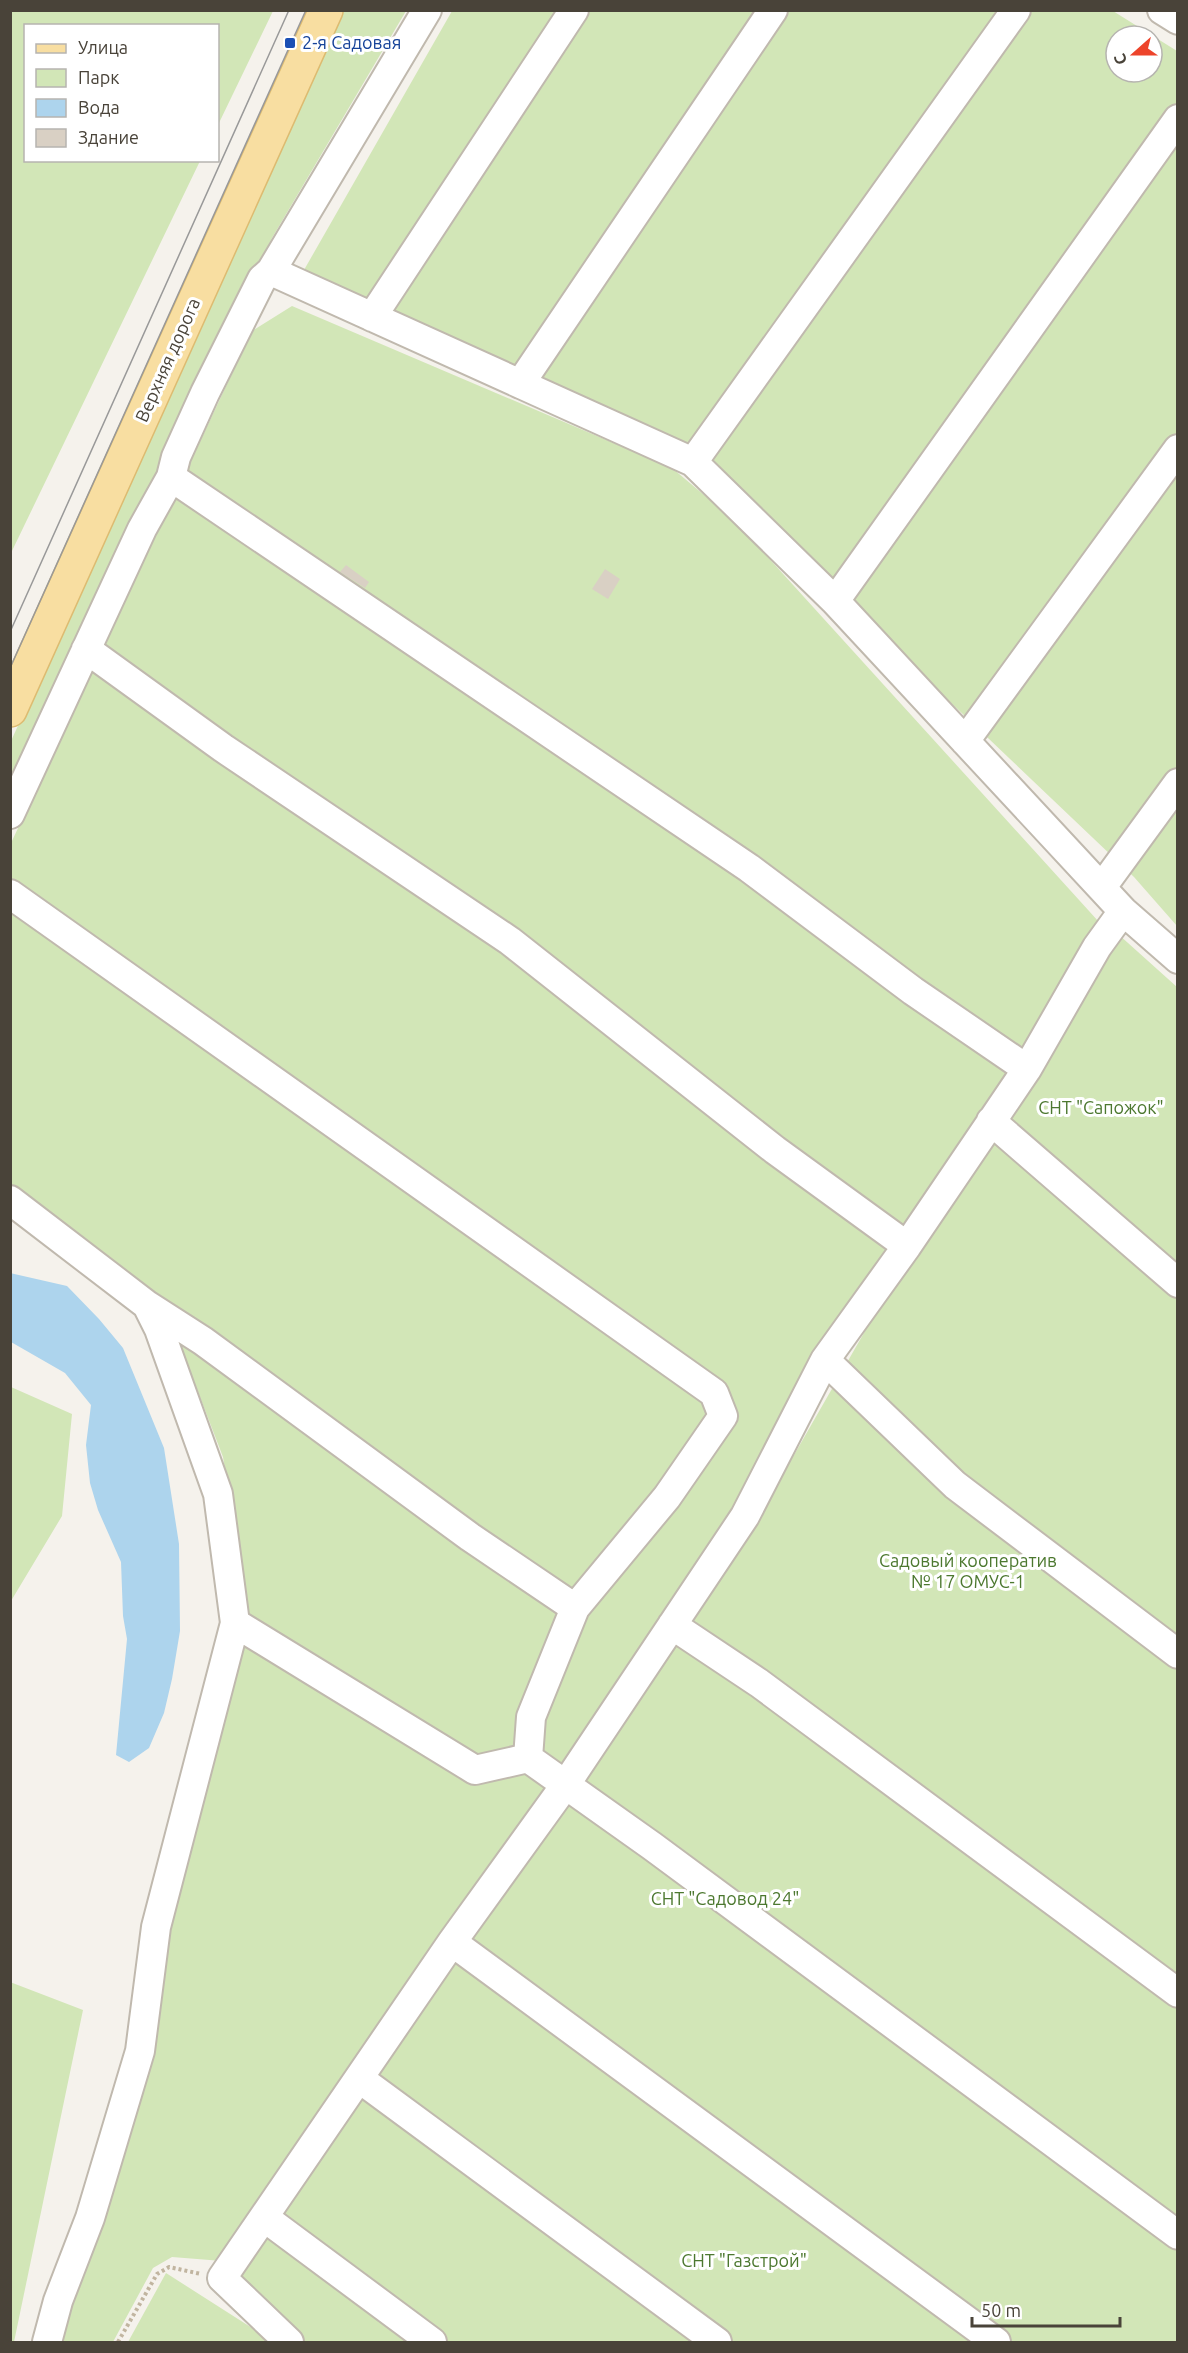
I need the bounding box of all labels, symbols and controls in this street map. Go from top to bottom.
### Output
legend [24,24,219,162]
north arrow [1104,24,1164,84]
place label: 2-я Садовая [302,32,401,52]
marker: 2-я Садовая [283,36,297,50]
text: Улица [78,37,128,57]
text: С [1110,51,1130,67]
text: Парк [78,67,119,87]
text: Вода [78,97,120,117]
text: Здание [78,127,139,147]
street label: Верхняя дорога [131,295,203,425]
park label: СНТ "Сапожок" [1038,1097,1164,1117]
park label: Садовый кооператив № 17 ОМУС-1 [879,1550,1057,1591]
park label: СНТ "Садовод 24" [651,1888,799,1908]
park label: СНТ "Газстрой" [681,2250,807,2270]
scale bar [972,2290,1120,2328]
text: 50 m [981,2300,1021,2320]

